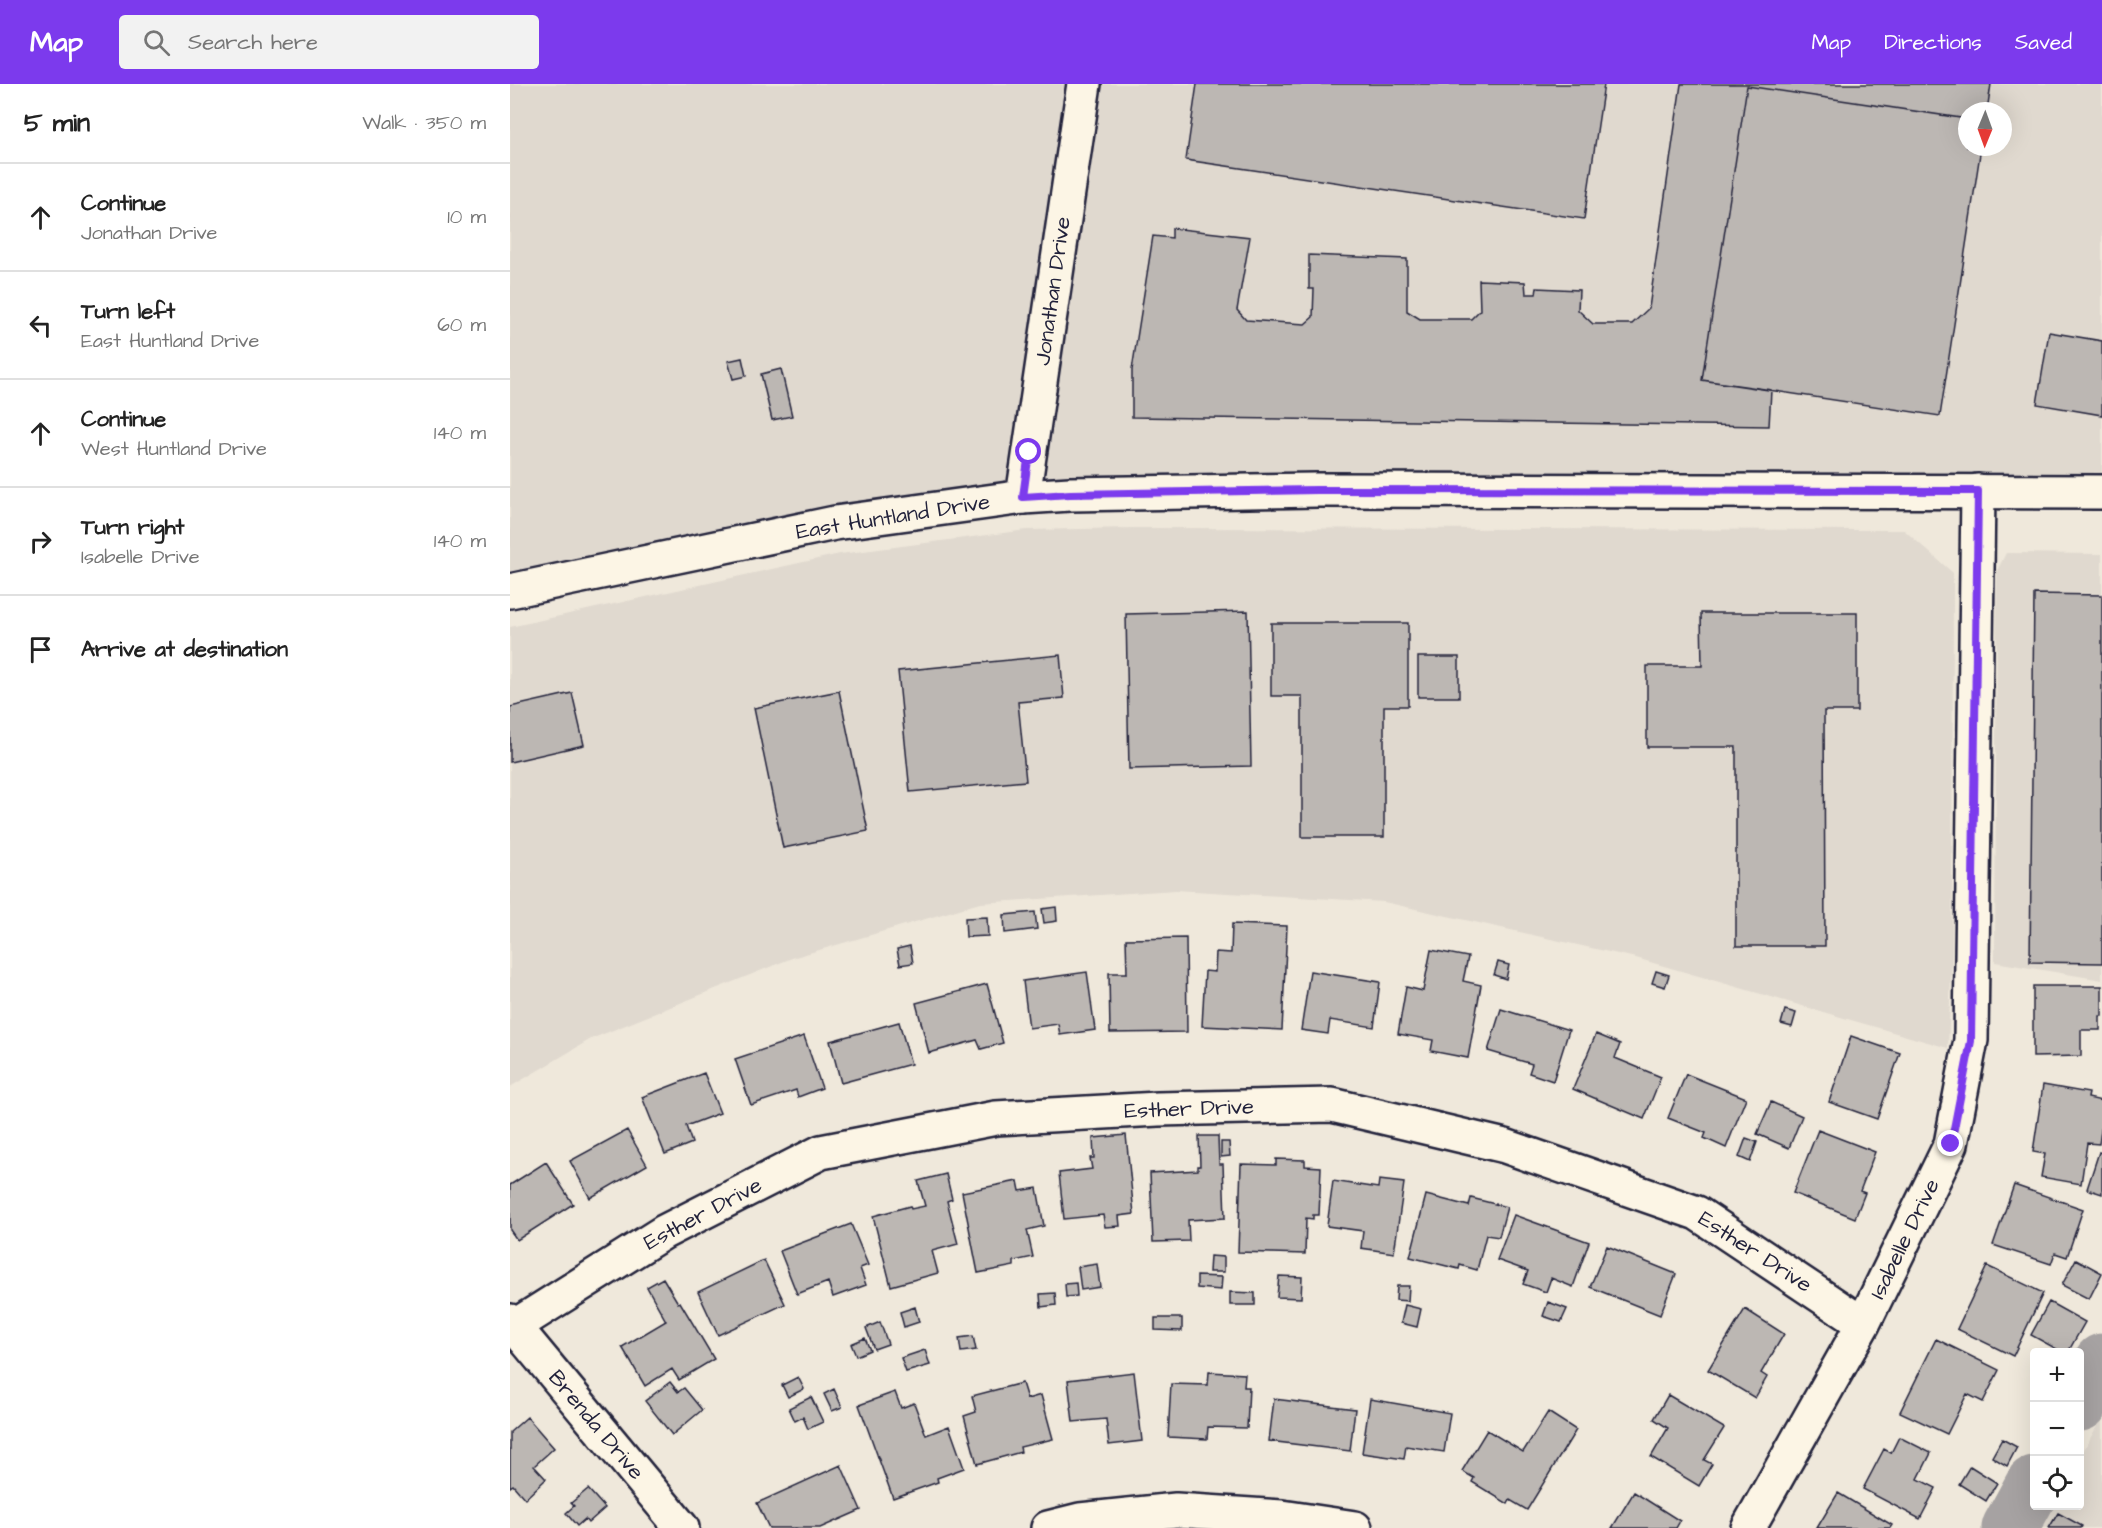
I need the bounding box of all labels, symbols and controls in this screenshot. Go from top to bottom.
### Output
search box [119,15,539,69]
text: Map [30,23,83,62]
icon: search [140,26,173,59]
text: Search here [188,27,318,58]
text: Map [1811,28,1851,57]
text: Directions [1884,28,1982,57]
text: Saved [2015,28,2072,57]
north arrow [1958,102,2012,156]
text: 5 min [24,105,90,141]
text: Walk · 350 m [362,109,486,137]
text: Continue [81,188,166,219]
icon: ahead [24,201,57,234]
text: 10 m [447,203,486,231]
street label: Jonathan Drive [1027,214,1079,367]
text: Jonathan Drive [81,219,217,247]
text: Turn left [81,296,175,327]
icon: left [24,309,57,342]
text: 60 m [437,311,486,339]
text: East Huntland Drive [81,327,259,355]
text: Continue [81,404,166,435]
icon: ahead [24,417,57,450]
text: 140 m [434,419,486,447]
text: West Huntland Drive [81,435,267,463]
route start [1015,438,1041,464]
street label: East Huntland Drive [794,486,992,548]
text: Turn right [81,512,184,543]
icon: right [24,525,57,558]
text: 140 m [434,527,486,555]
text: Isabelle Drive [81,543,200,571]
icon: arrive [24,633,57,666]
text: Arrive at destination [81,634,288,665]
street label: Esther Drive [1124,1091,1254,1127]
route end [1937,1130,1963,1156]
street label: Esther Drive [638,1170,768,1258]
street label: Isabelle Drive [1862,1173,1948,1304]
street label: Esther Drive [1692,1204,1818,1300]
map controls [2030,1348,2084,1510]
button: + [2030,1348,2084,1402]
street label: Brenda Drive [541,1363,651,1487]
button: − [2030,1402,2084,1456]
button: locate [2030,1456,2084,1510]

